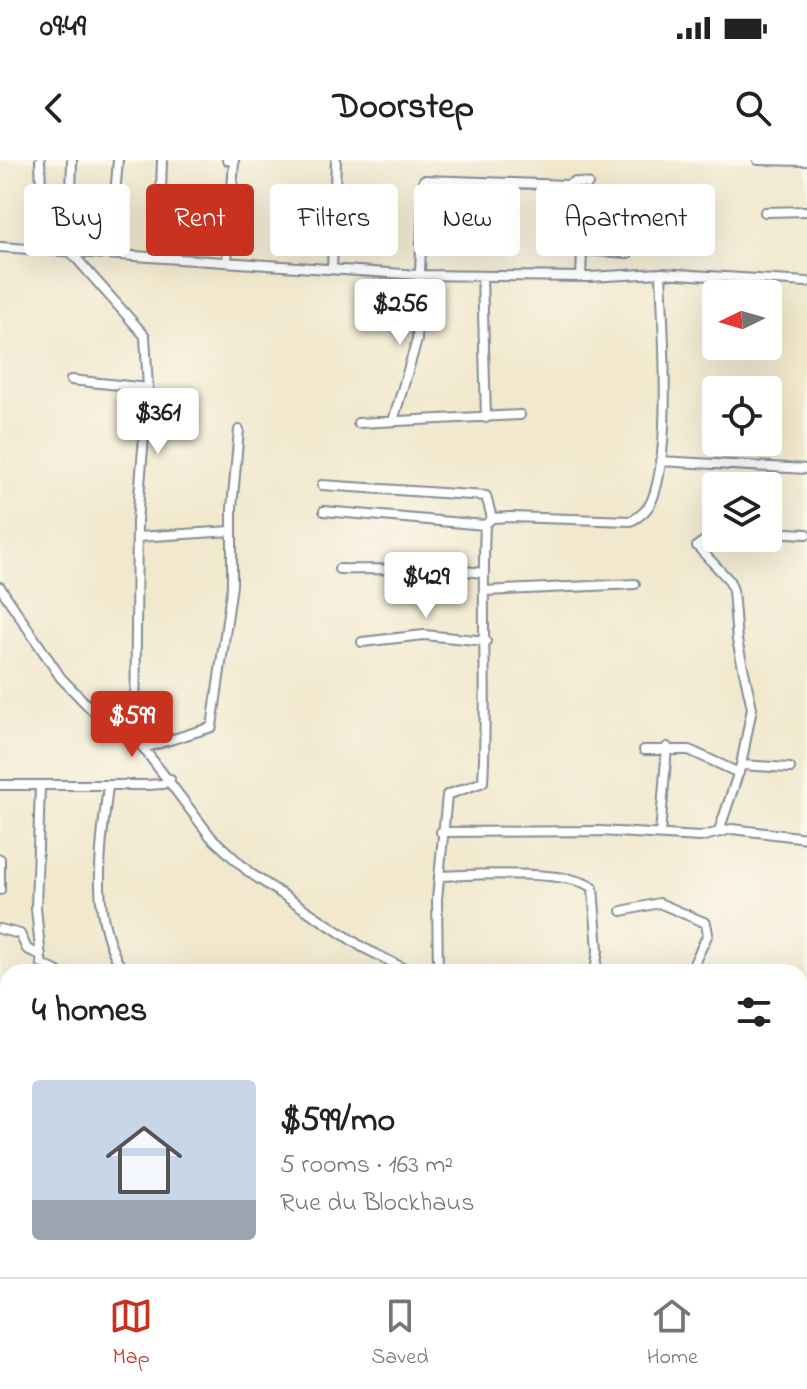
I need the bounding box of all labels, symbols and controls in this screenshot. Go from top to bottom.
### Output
text: 09:49 [40,6,86,50]
text: Doorstep [333,82,474,135]
icon: back [32,86,76,130]
icon: search [731,86,775,130]
chip: Buy [24,184,130,256]
chip: Rent [146,184,254,256]
chip: Filters [270,184,398,256]
chip: New [414,184,520,256]
chip: Apartment [536,184,715,256]
pin: $256 [353,279,447,347]
north arrow [702,280,782,360]
map controls [702,280,782,552]
text: $256 [373,286,427,324]
button: locate [702,376,782,456]
pin: $361 [111,388,205,456]
text: $361 [135,395,181,433]
button: layers [702,472,782,552]
pin: $429 [379,552,473,620]
text: $429 [402,559,450,597]
pin: $599 [85,691,179,759]
text: $599 [109,698,155,736]
text: 4 homes [32,987,147,1037]
icon: filters [732,990,776,1034]
text: $599/mo [280,1097,395,1147]
icon: home [96,1112,192,1208]
text: 5 rooms · 163 m² [280,1147,453,1185]
text: Rue du Blockhaus [280,1185,474,1223]
tab: Map [109,1294,153,1374]
tab: Saved [371,1294,429,1374]
tab: Home [647,1294,698,1374]

